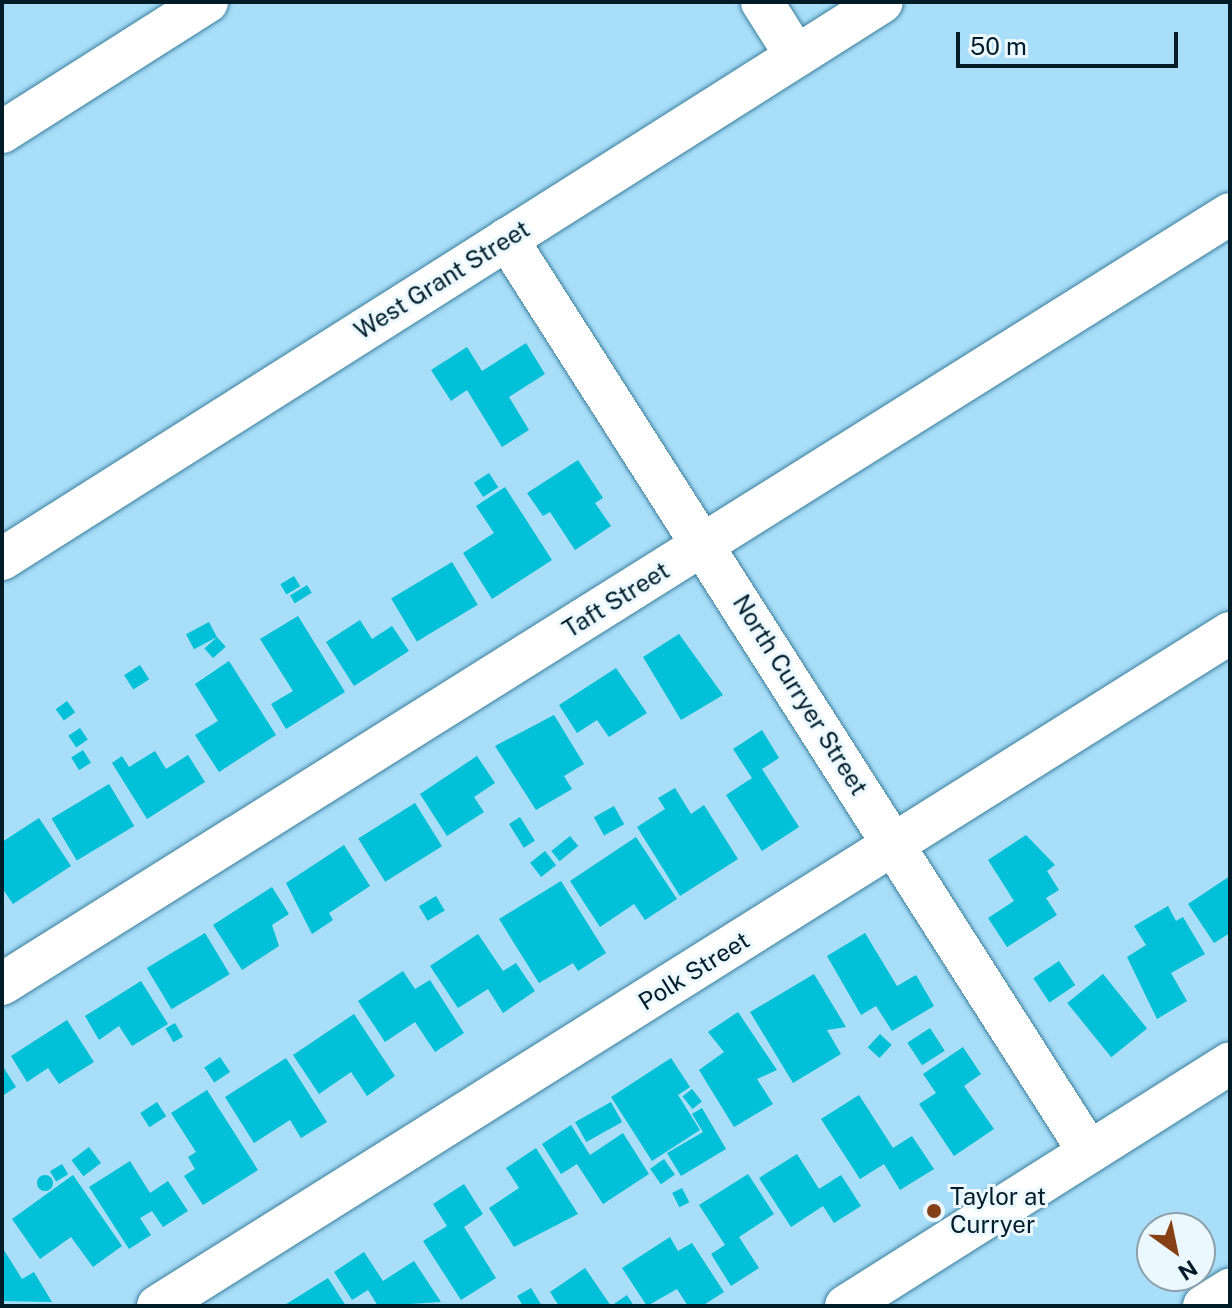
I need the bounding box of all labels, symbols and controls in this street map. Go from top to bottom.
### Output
scale bar [960,16,1182,66]
text: 50 m [970,32,1027,60]
street label: West Grant Street [349,215,535,345]
street label: Taft Street [558,556,674,644]
street label: North Curryer Street [727,590,873,800]
street label: Polk Street [633,926,755,1016]
place label: Taylor at Curryer [950,1183,1046,1239]
marker: Taylor at Curryer [925,1202,943,1220]
north arrow [1136,1212,1216,1292]
text: N [1174,1255,1202,1286]

